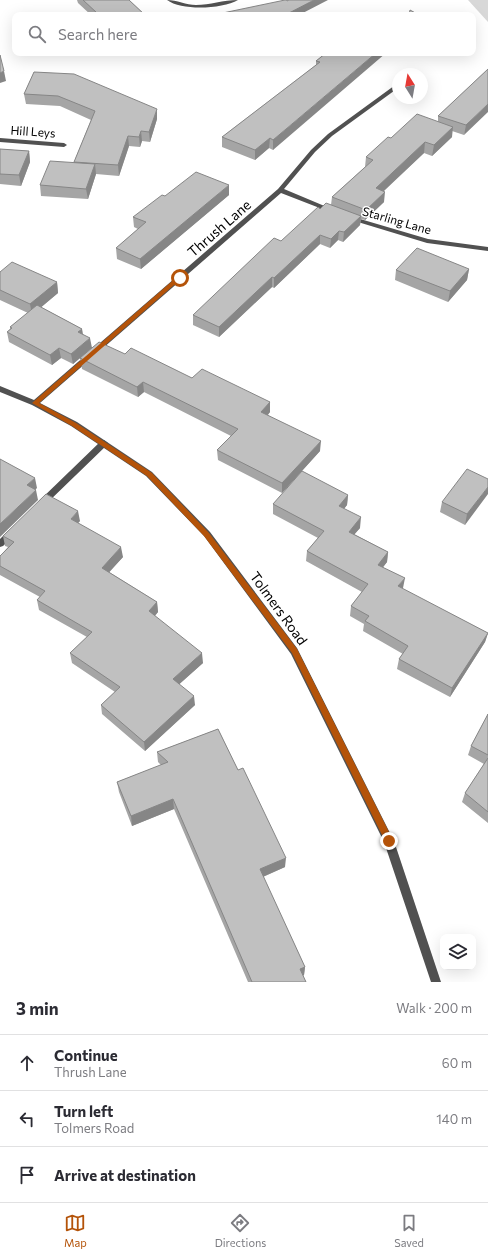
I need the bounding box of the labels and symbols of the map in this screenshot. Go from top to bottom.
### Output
north arrow [392,68,428,104]
street label: Hill Leys [10,122,56,140]
street label: Thrush Lane [184,196,254,260]
street label: Starling Lane [361,203,433,237]
route start [171,269,189,287]
street label: Tolmers Road [247,568,311,648]
route end [380,832,398,850]

